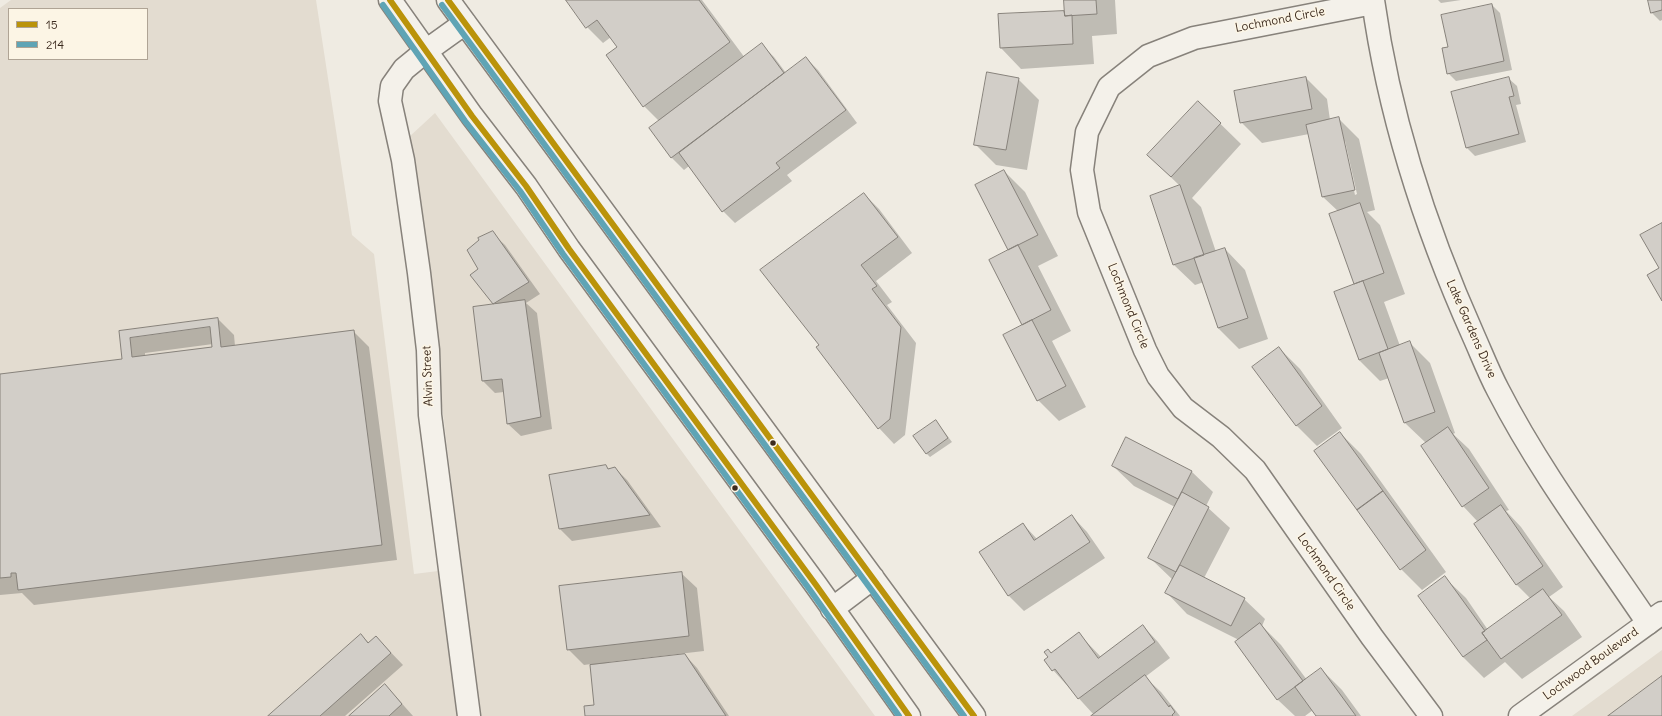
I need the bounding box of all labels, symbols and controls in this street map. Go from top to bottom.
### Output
street label: Lochmond Circle [1234,4,1326,36]
legend [8,8,148,60]
text: 15 [46,17,58,32]
text: 214 [46,37,64,52]
street label: Lochmond Circle [1104,261,1152,351]
street label: Lake Gardens Drive [1443,278,1499,380]
street label: Alvin Street [420,345,436,407]
unlabelled marker [768,438,778,448]
unlabelled marker [730,483,740,493]
street label: Lochmond Circle [1294,531,1358,613]
street label: Lochwood Boulevard [1541,625,1641,703]

